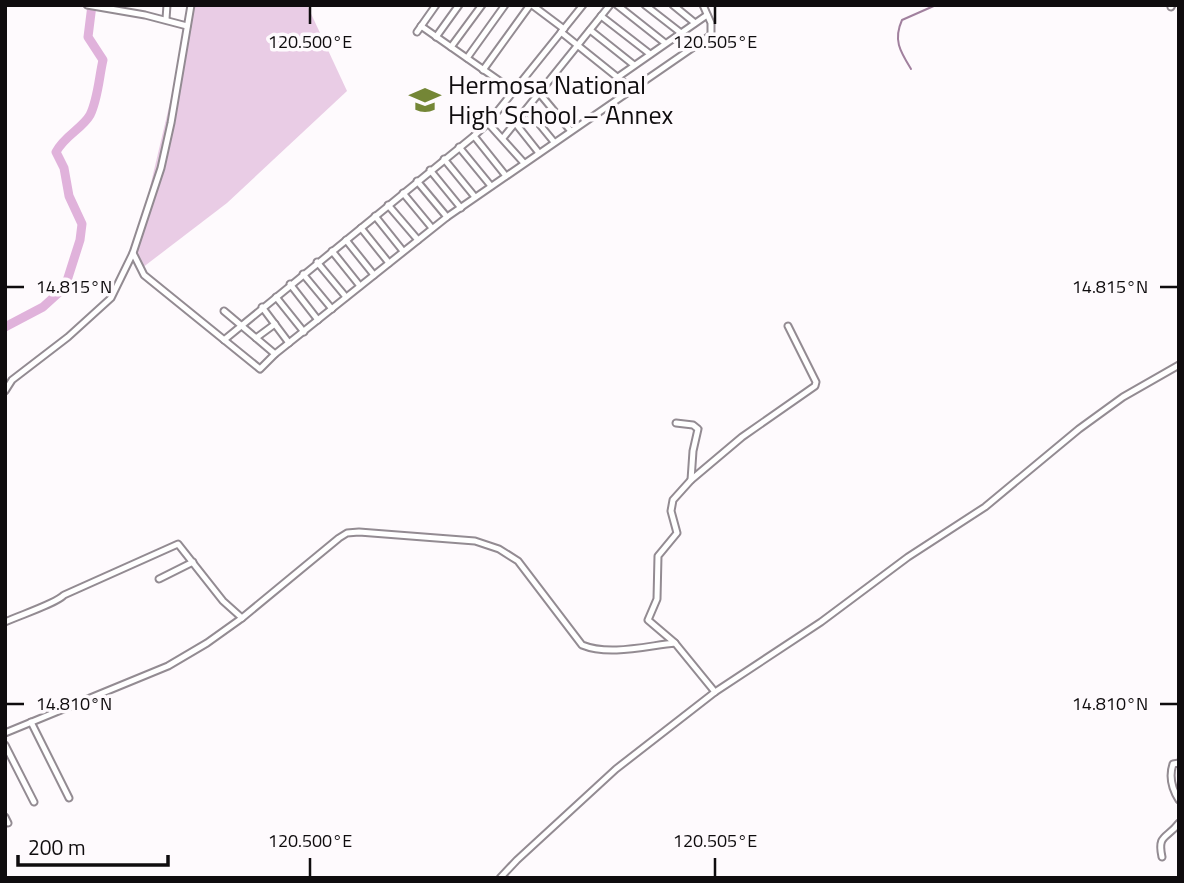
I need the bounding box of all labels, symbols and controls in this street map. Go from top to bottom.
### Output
text: 120.500°E [268,28,352,55]
text: 120.505°E [673,28,757,55]
place label: Hermosa National High School – Annex [448,65,673,134]
school or university icon: Hermosa National High School – Annex [408,83,442,117]
text: 14.815°N [36,273,112,300]
text: 14.815°N [1072,273,1148,300]
text: 14.810°N [36,690,112,717]
text: 14.810°N [1072,690,1148,717]
scale bar [18,824,168,868]
text: 120.500°E [268,827,352,854]
text: 120.505°E [673,827,757,854]
text: 200 m [28,831,85,863]

